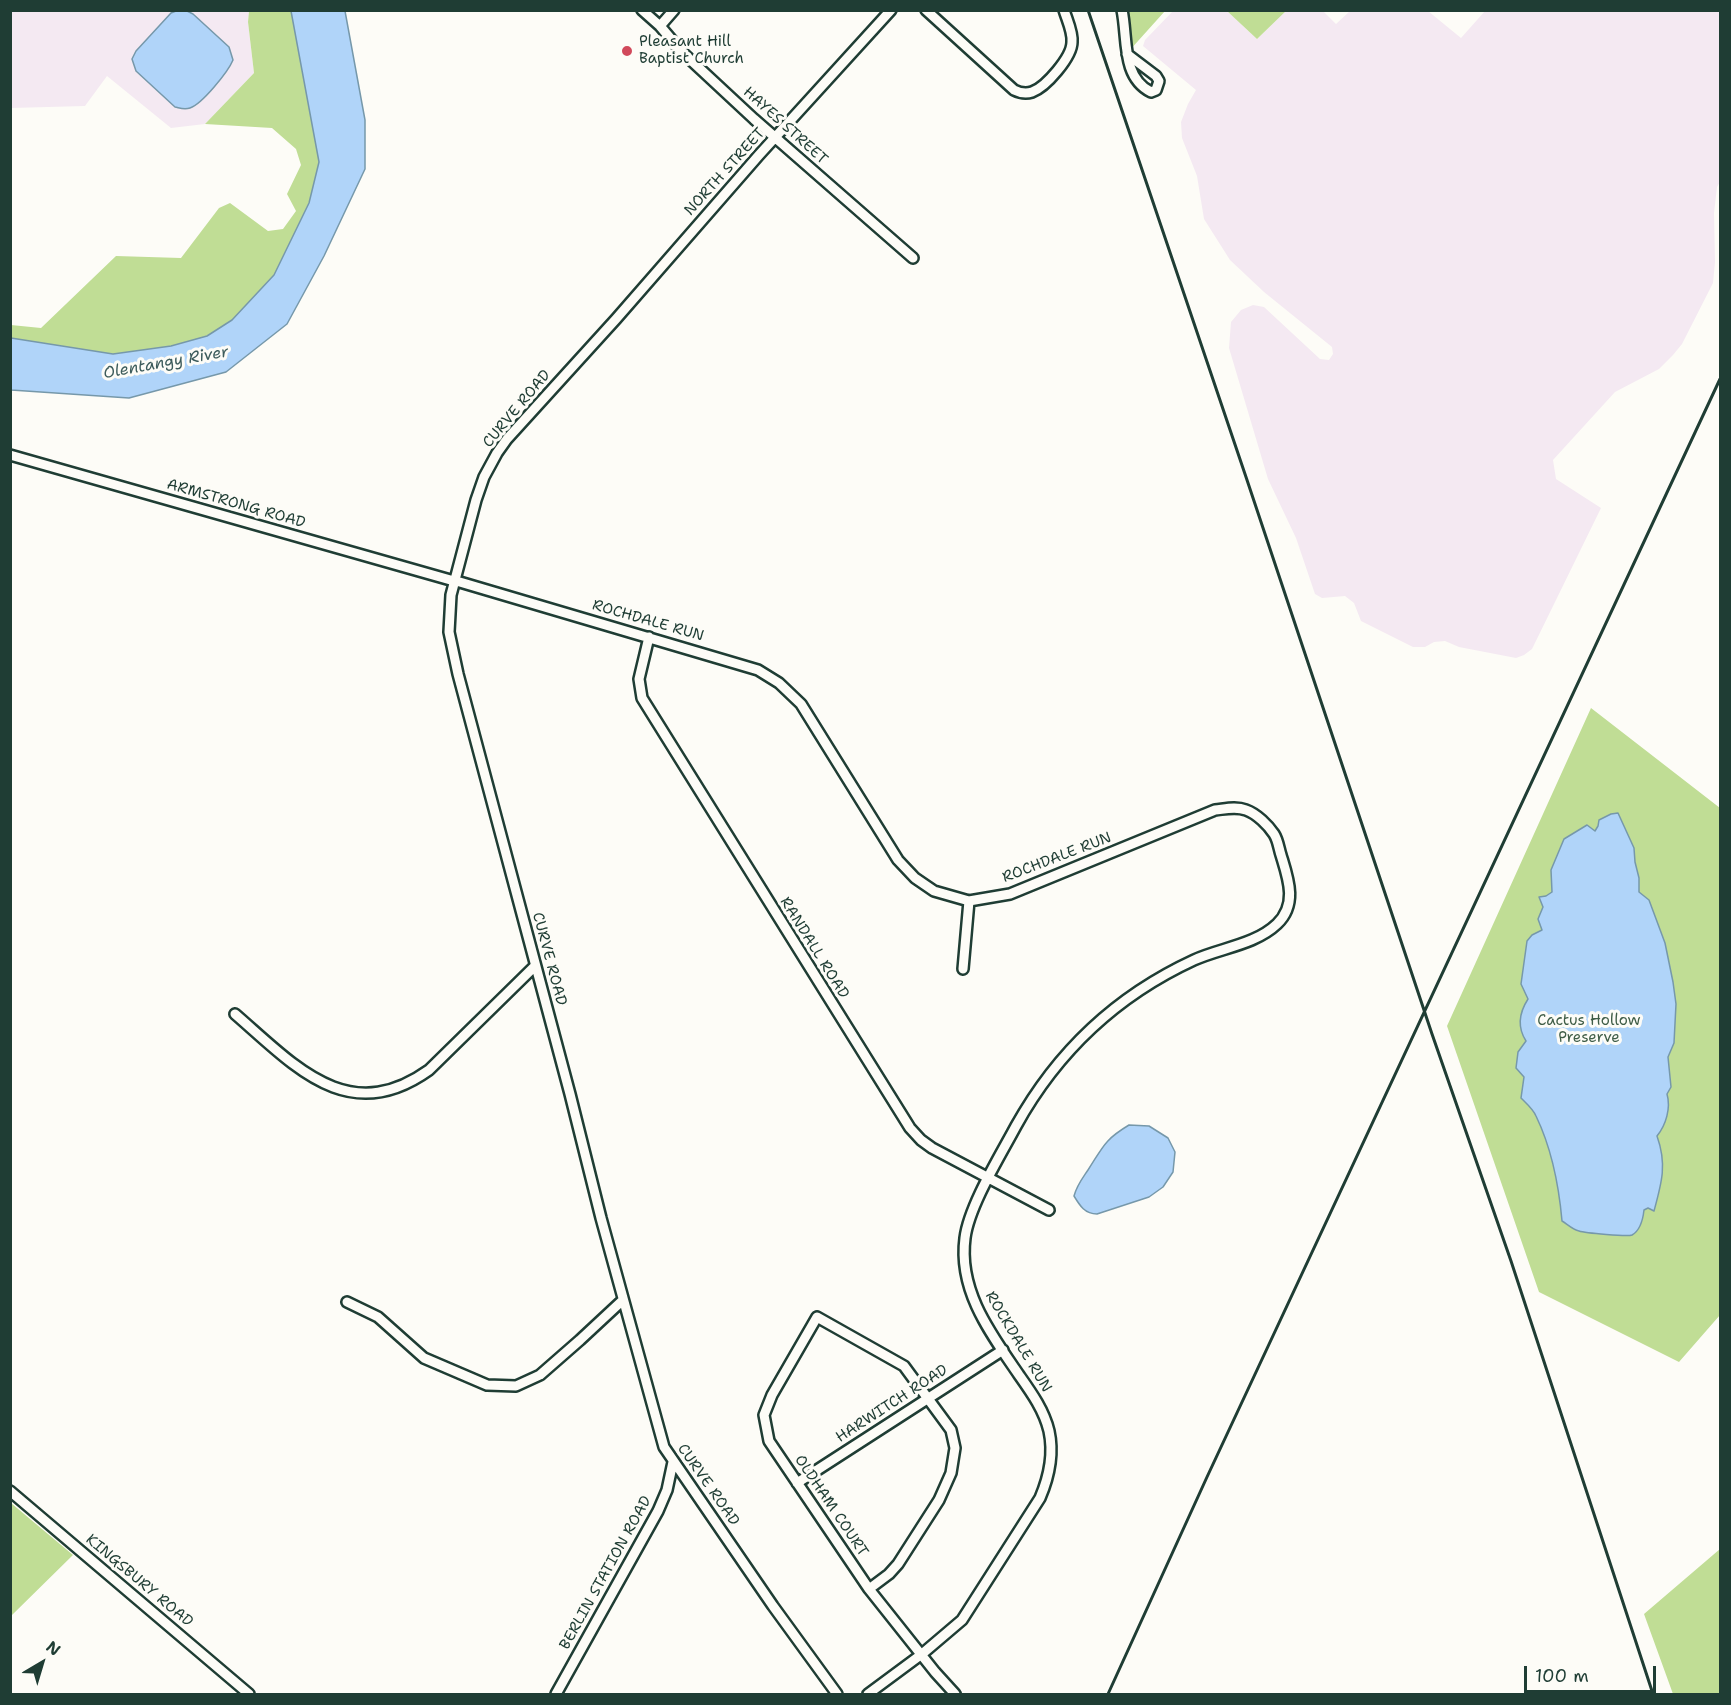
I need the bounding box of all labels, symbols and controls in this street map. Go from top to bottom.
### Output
place label: Pleasant Hill Baptist Church [639,33,744,68]
marker: Pleasant Hill Baptist Church [620,44,634,58]
street label: HAYES STREET [739,83,831,169]
street label: NORTH STREET [681,124,769,220]
water label: Olentangy River [102,343,230,383]
street label: CURVE ROAD [479,367,555,451]
street label: ARMSTRONG ROAD [165,476,307,532]
street label: ROCHDALE RUN [590,596,706,646]
street label: ROCHDALE RUN [1000,829,1114,887]
street label: RANDALL ROAD [776,894,852,1002]
street label: CURVE ROAD [528,910,570,1008]
park label: Cactus Hollow Preserve [1537,1012,1641,1047]
street label: ROCKDALE RUN [981,1288,1055,1396]
street label: HARWITCH ROAD [833,1361,951,1447]
street label: CURVE ROAD [673,1441,743,1529]
street label: OLDHAM COURT [790,1452,872,1560]
street label: BERLIN STATION ROAD [556,1493,656,1653]
street label: KINGSBURY ROAD [82,1531,196,1631]
north arrow [12,1633,72,1693]
text: N [42,1636,65,1661]
scale bar [1527,1654,1659,1692]
text: 100 m [1535,1664,1589,1688]

